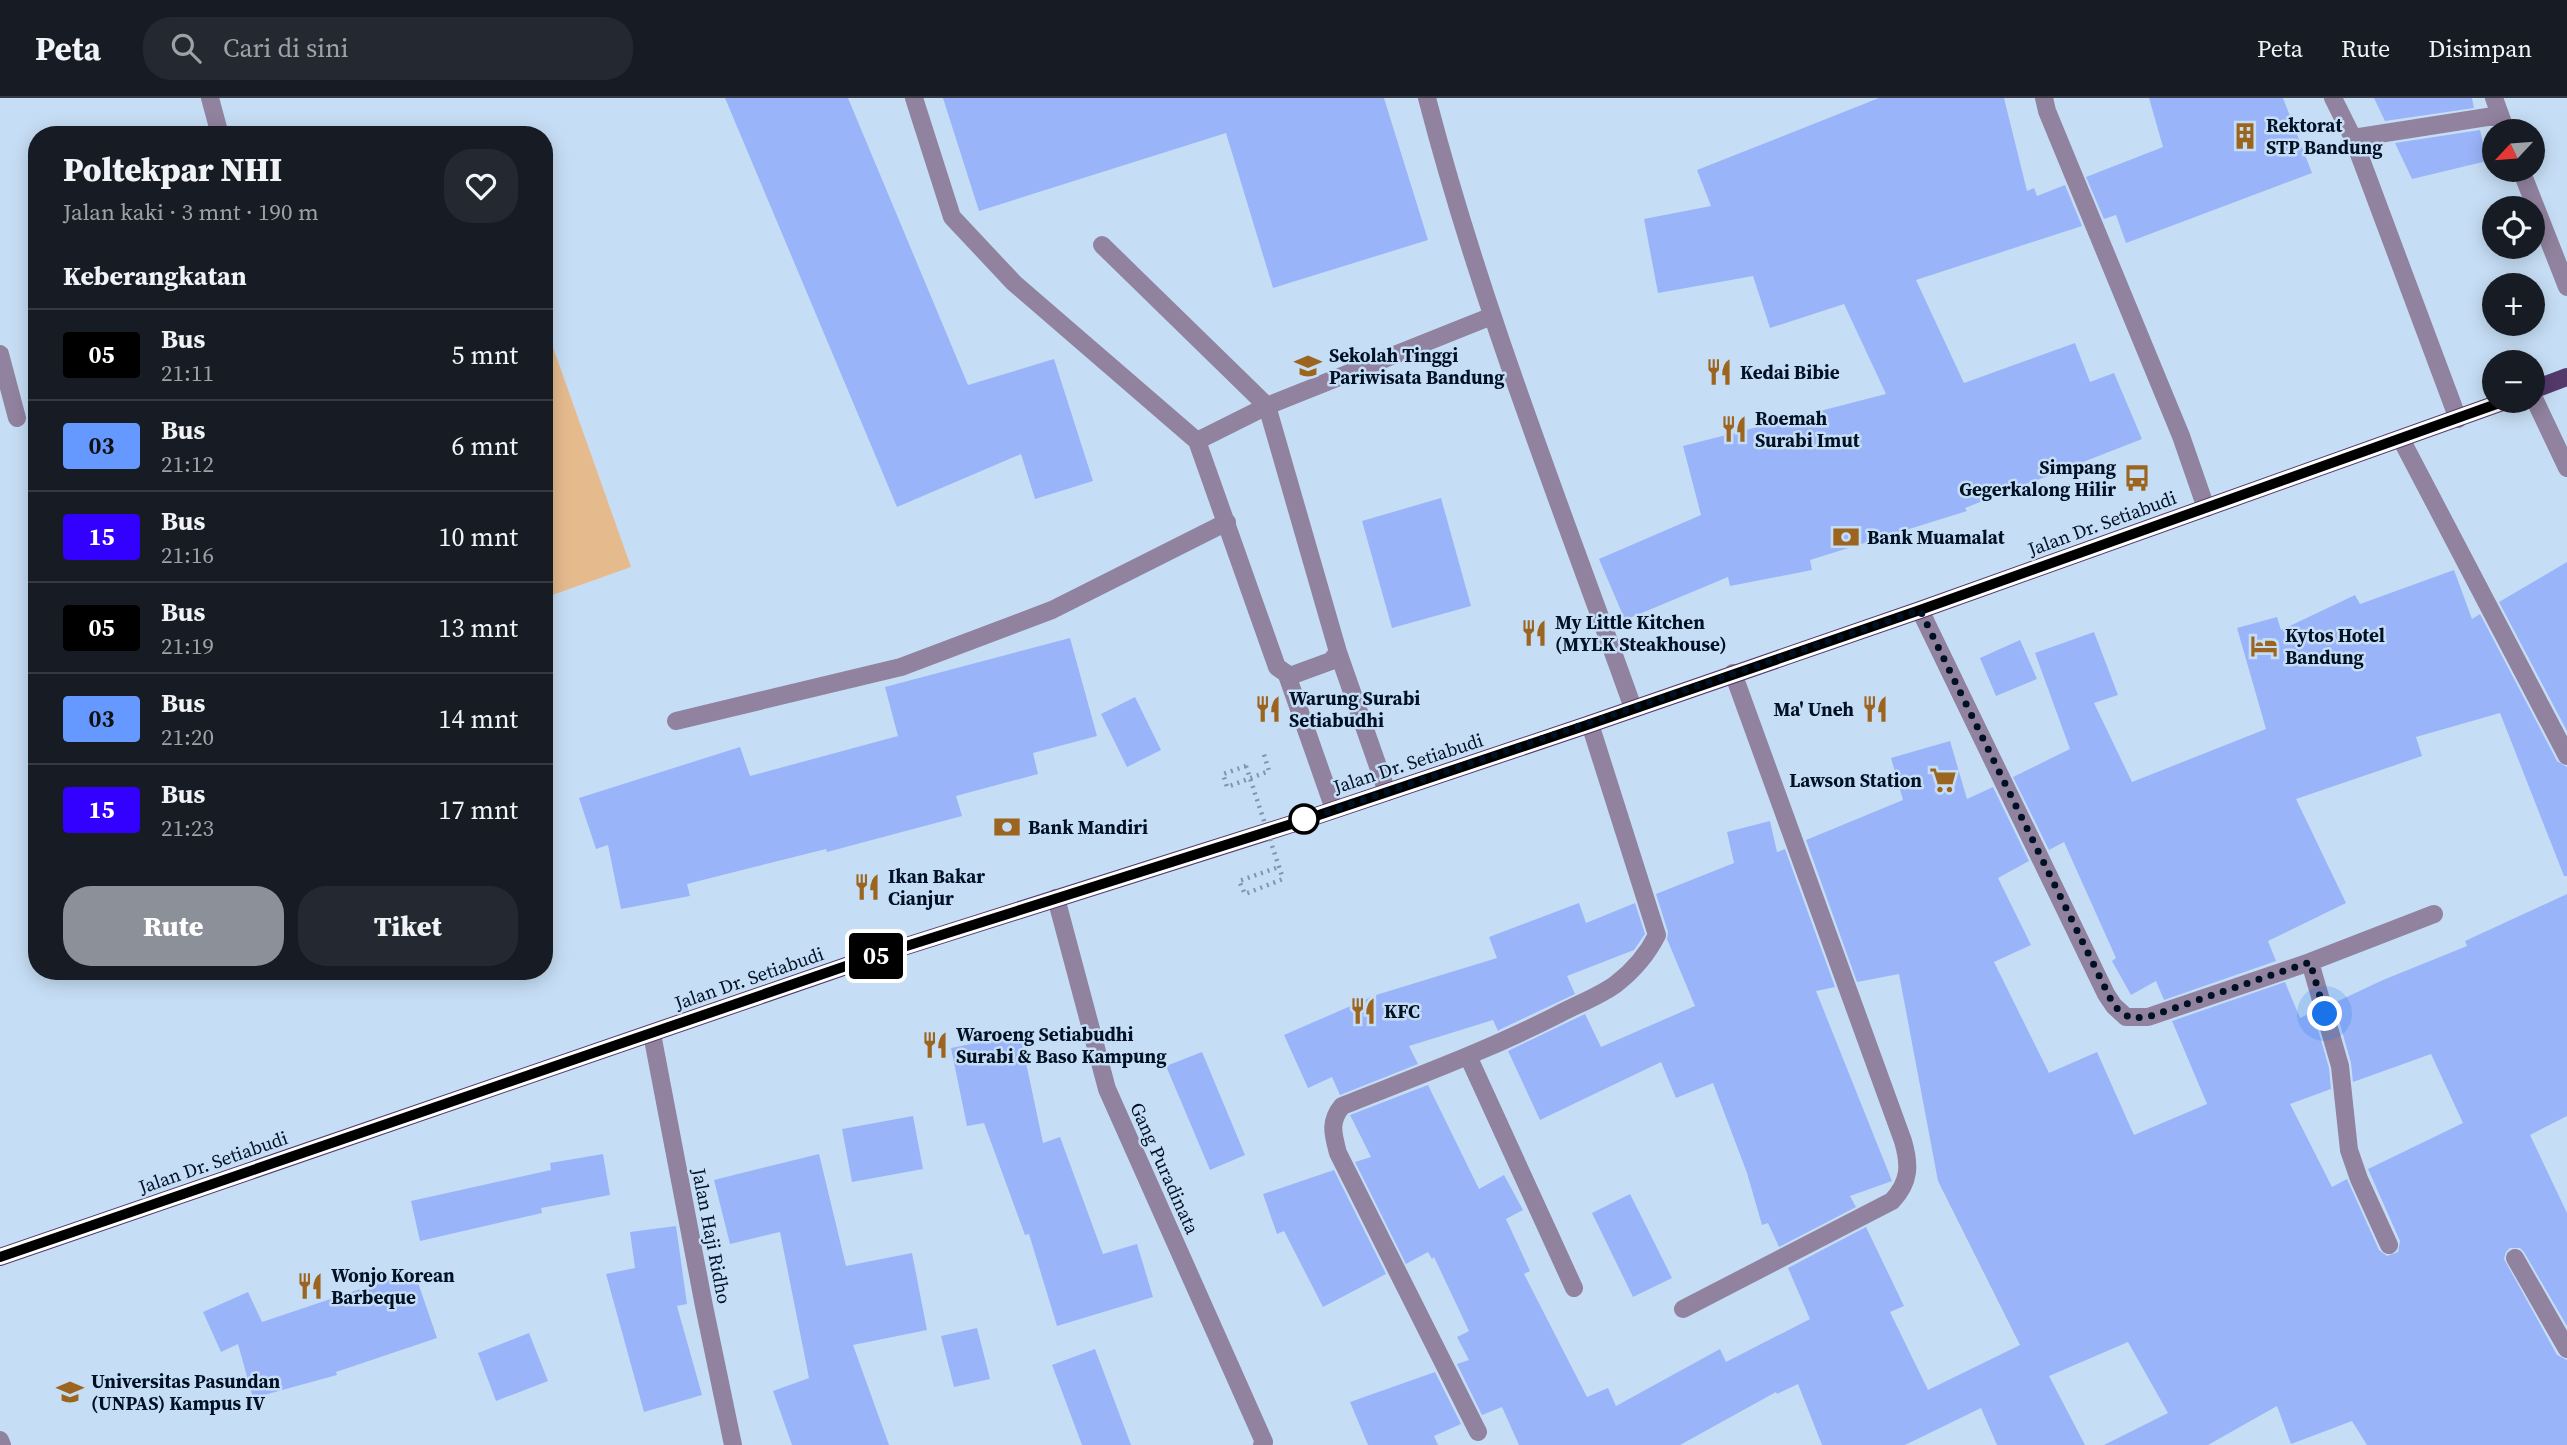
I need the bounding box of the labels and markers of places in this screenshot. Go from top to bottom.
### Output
place label: Rektorat STP Bandung [2266,112,2383,160]
building icon: Rektorat STP Bandung [2230,121,2260,151]
place label: Sekolah Tinggi Pariwisata Bandung [1329,342,1505,390]
school or university icon: Sekolah Tinggi Pariwisata Bandung [1293,351,1323,381]
restaurant icon: Kedai Bibie [1704,357,1734,387]
place label: Kedai Bibie [1740,359,1840,385]
place label: Roemah Surabi Imut [1755,405,1860,453]
restaurant icon: Roemah Surabi Imut [1719,414,1749,444]
place label: Simpang Gegerkalong Hilir [1959,454,2117,502]
bus stop icon: Simpang Gegerkalong Hilir [2122,463,2152,493]
bank icon: Bank Muamalat [1831,522,1861,552]
place label: Bank Muamalat [1867,524,2005,550]
place label: My Little Kitchen (MYLK Steakhouse) [1555,609,1727,657]
restaurant icon: My Little Kitchen (MYLK Steakhouse) [1519,618,1549,648]
place label: Kytos Hotel Bandung [2285,622,2385,670]
hotel icon: Kytos Hotel Bandung [2249,631,2279,661]
place label: Warung Surabi Setiabudhi [1289,685,1420,733]
restaurant icon: Warung Surabi Setiabudhi [1253,694,1283,724]
restaurant icon: Ma' Uneh [1860,694,1890,724]
place label: Ma' Uneh [1774,696,1854,722]
supermarket icon: Lawson Station [1928,765,1958,795]
place label: Lawson Station [1789,767,1922,793]
unlabelled marker [1289,804,1319,834]
bank icon: Bank Mandiri [992,812,1022,842]
place label: Bank Mandiri [1028,814,1148,840]
place label: Ikan Bakar Cianjur [888,863,985,911]
restaurant icon: Ikan Bakar Cianjur [852,872,882,902]
restaurant icon: KFC [1348,996,1378,1026]
place label: KFC [1384,998,1420,1024]
place label: Waroeng Setiabudhi Surabi & Baso Kampung [956,1021,1167,1069]
restaurant icon: Waroeng Setiabudhi Surabi & Baso Kampung [920,1030,950,1060]
place label: Wonjo Korean Barbeque [331,1262,455,1310]
restaurant icon: Wonjo Korean Barbeque [295,1271,325,1301]
place label: Universitas Pasundan (UNPAS) Kampus IV [91,1368,280,1416]
school or university icon: Universitas Pasundan (UNPAS) Kampus IV [55,1377,85,1407]

